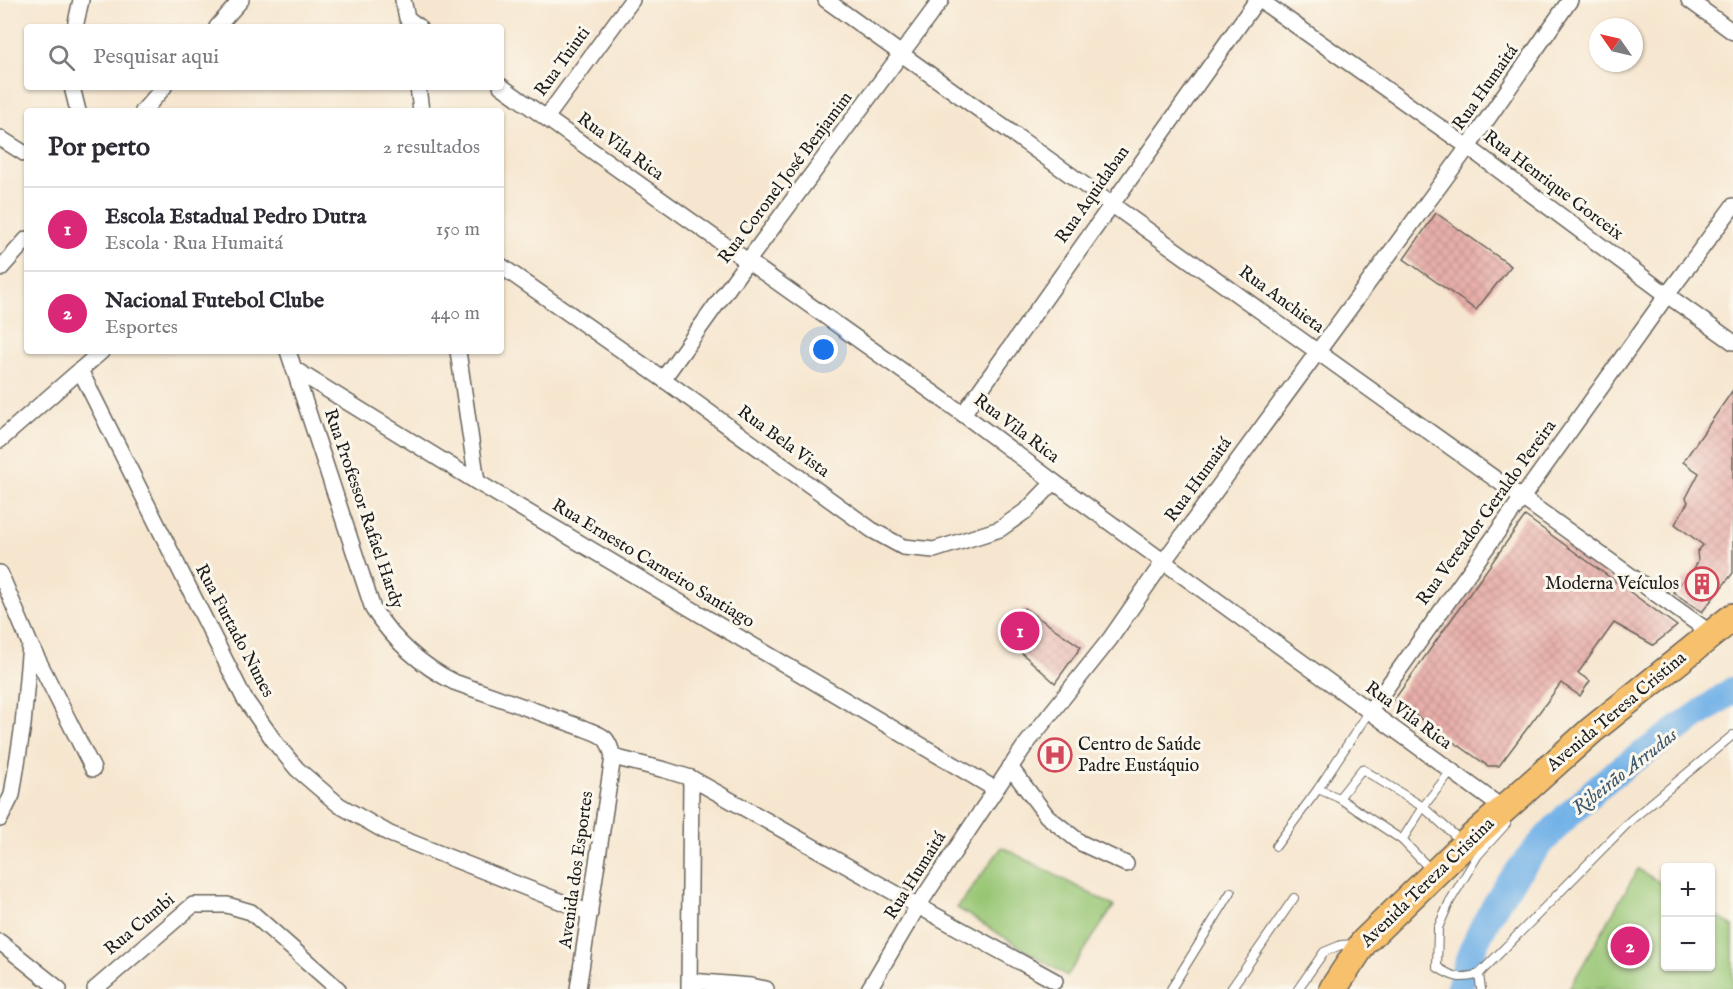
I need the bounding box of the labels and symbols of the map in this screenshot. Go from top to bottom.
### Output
north arrow [1589,18,1643,72]
street label: Rua Tuiuti [530,23,596,101]
street label: Rua Humaitá [1448,40,1524,135]
street label: Rua Coronel José Benjamim [714,87,858,269]
street label: Rua Vila Rica [572,108,668,186]
street label: Rua Henrique Gorceix [1478,126,1628,246]
street label: Rua Aquidaban [1051,141,1135,248]
street label: Rua Anchieta [1234,261,1329,339]
your location [809,335,838,364]
street label: Rua Vila Rica [968,389,1064,469]
street label: Rua Bela Vista [732,401,834,483]
street label: Rua Professor Rafael Hardy [318,406,408,612]
street label: Rua Vereador Geraldo Pereira [1412,416,1562,610]
street label: Rua Humaitá [1160,433,1238,527]
street label: Rua Ernesto Carneiro Santiago [547,494,759,634]
street label: Rua Furtado Nunes [189,560,279,702]
building icon: Moderna Veículos [1684,566,1720,602]
place label: Moderna Veículos [1545,573,1679,596]
pin: 1 [1000,608,1040,654]
street label: Avenida Teresa Cristina [1542,647,1692,778]
street label: Rua Vila Rica [1360,677,1456,755]
water label: Ribeirão Arrudas [1567,723,1683,821]
place label: Centro de Saúde Padre Eustáquio [1078,734,1201,778]
hospital icon: Centro de Saúde Padre Eustáquio [1037,737,1073,773]
street label: Avenida dos Esportes [554,790,599,951]
street label: Avenida Tereza Cristina [1356,813,1500,954]
street label: Rua Humaitá [880,827,952,924]
street label: Rua Cumbi [100,889,180,961]
pin: 2 [1610,924,1650,968]

